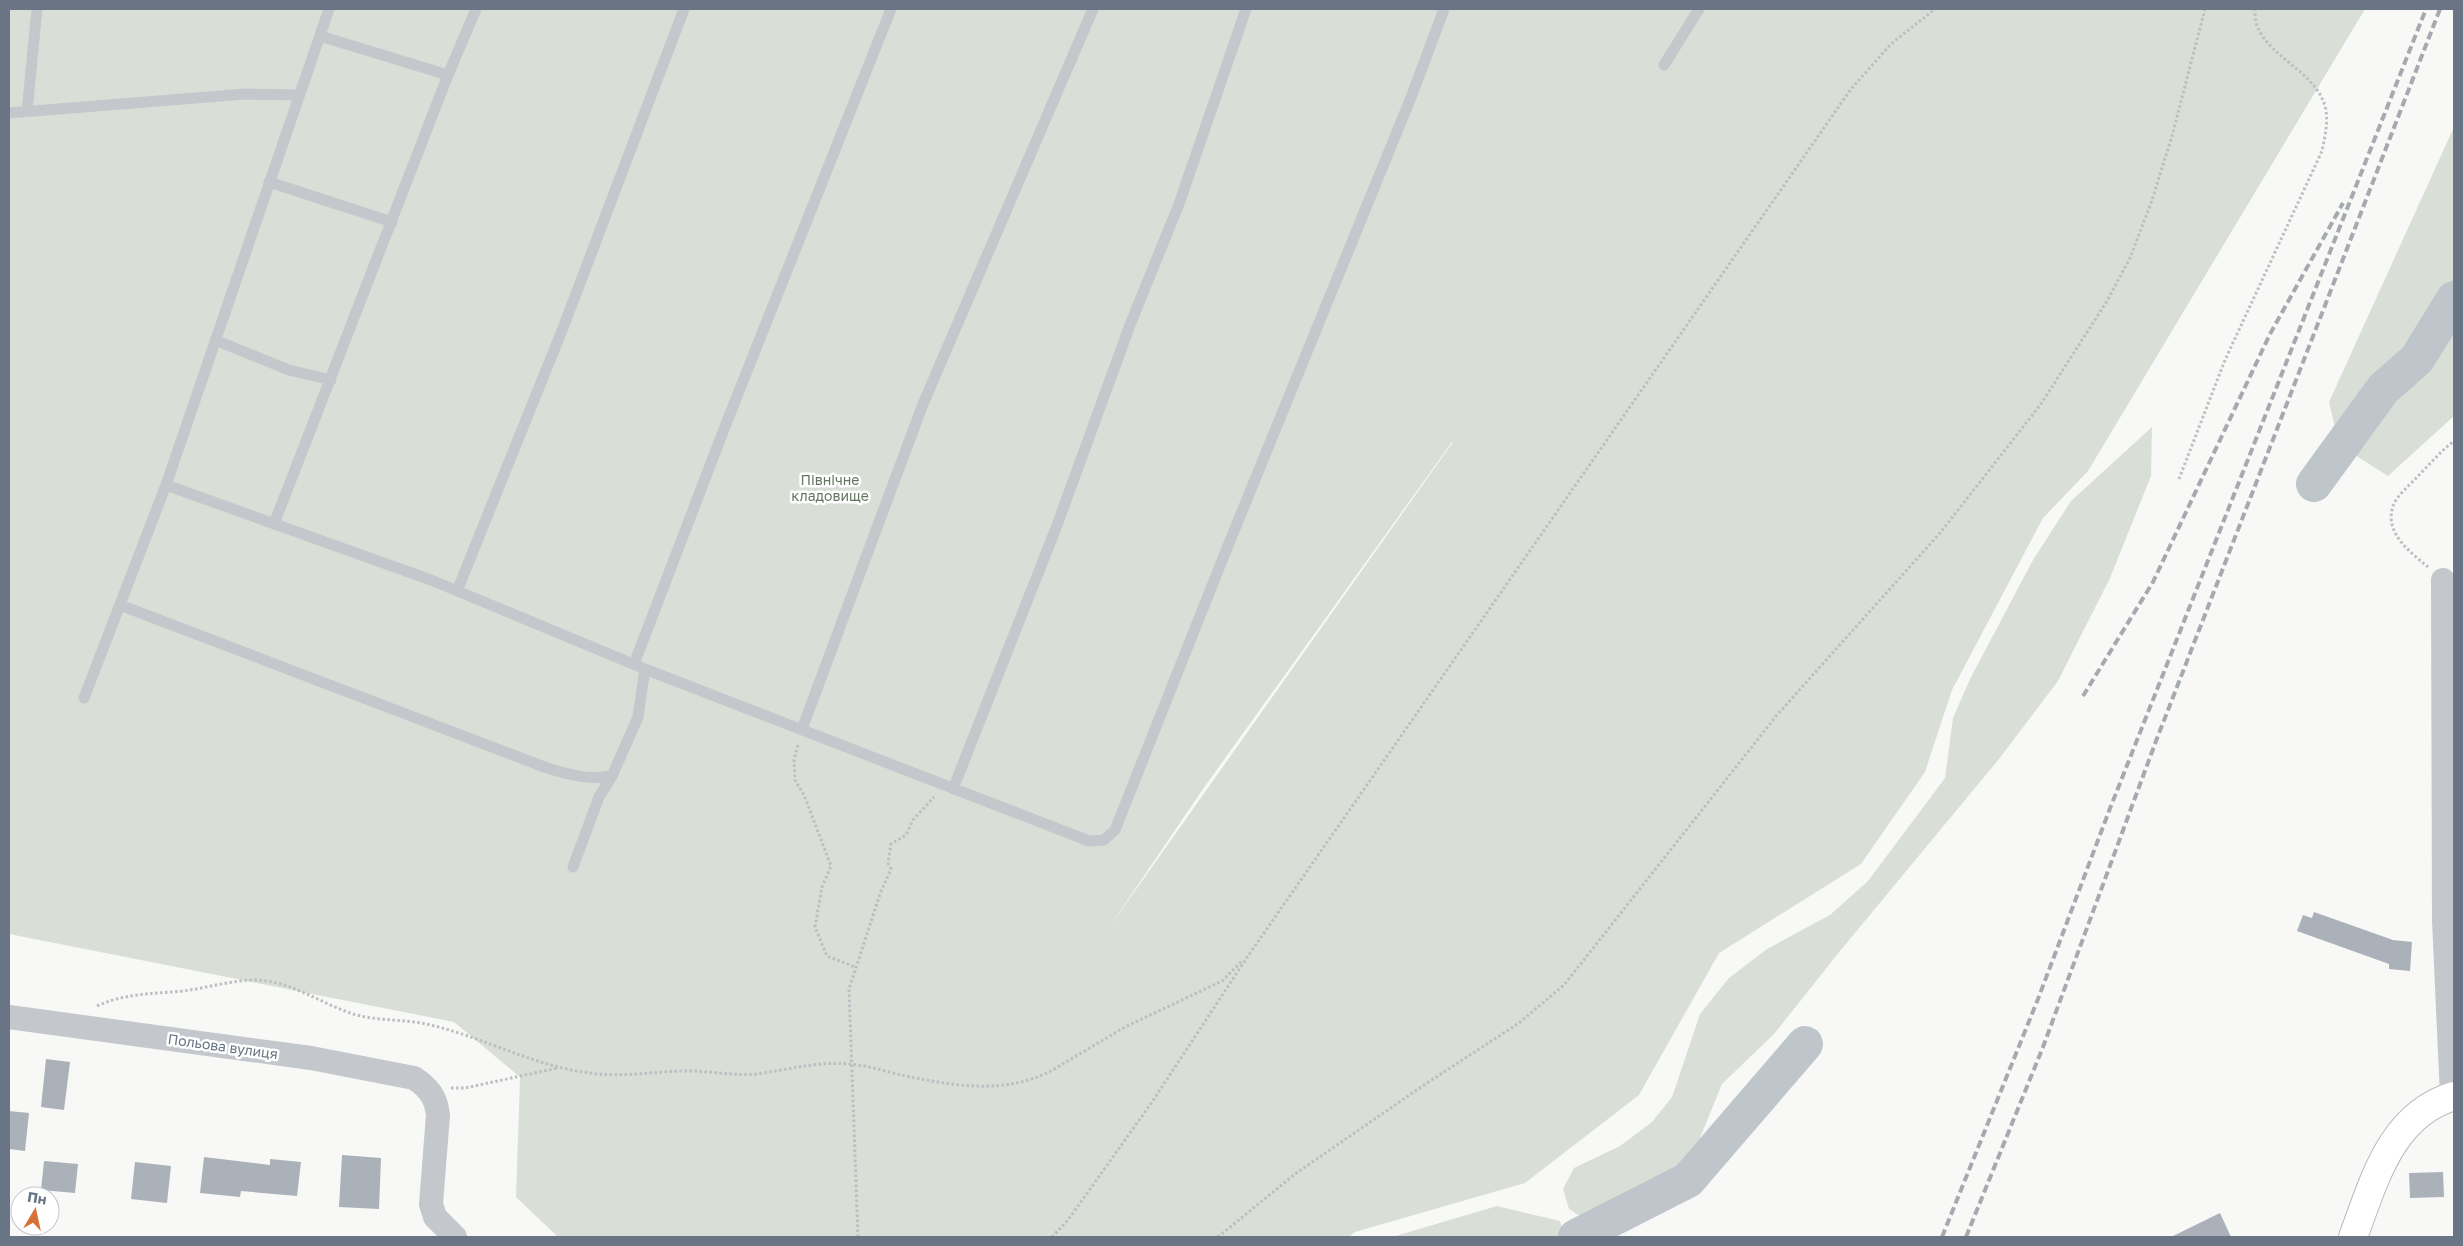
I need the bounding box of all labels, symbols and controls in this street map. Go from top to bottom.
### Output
park label: Північне кладовище [791,471,869,504]
street label: Польова вулиця [167,1030,279,1062]
north arrow [10,1186,60,1236]
text: Пн [26,1188,48,1208]

